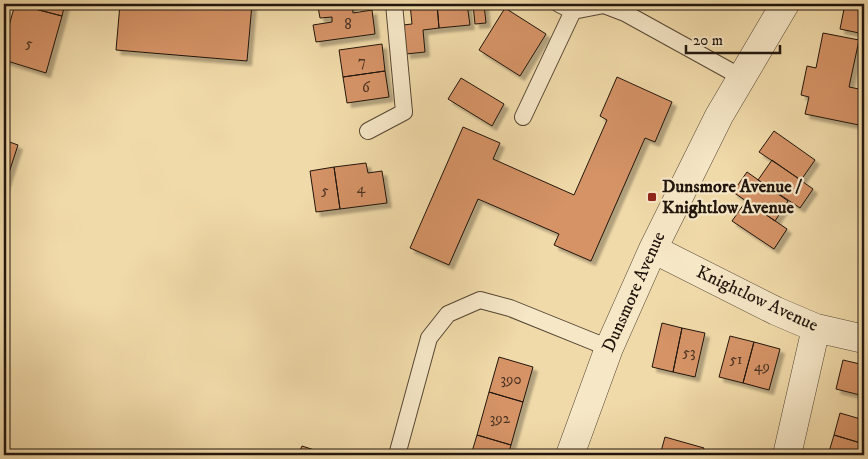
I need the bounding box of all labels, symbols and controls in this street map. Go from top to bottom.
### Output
house number: 8 [344,15,352,34]
scale bar [686,22,779,54]
text: 20 m [693,31,723,50]
house number: 5 [25,34,33,53]
house number: 7 [358,52,366,71]
house number: 6 [362,78,371,97]
place label: Dunsmore Avenue / Knightlow Avenue [662,176,802,219]
house number: 4 [357,179,366,198]
house number: 5 [321,181,329,200]
marker: Dunsmore Avenue / Knightlow Avenue [646,191,658,203]
street label: Dunsmore Avenue [598,228,670,356]
street label: Knightlow Avenue [693,261,821,337]
house number: 53 [682,343,696,362]
house number: 51 [730,350,742,369]
house number: 49 [754,357,770,376]
house number: 390 [500,370,522,389]
house number: 392 [490,409,511,428]

